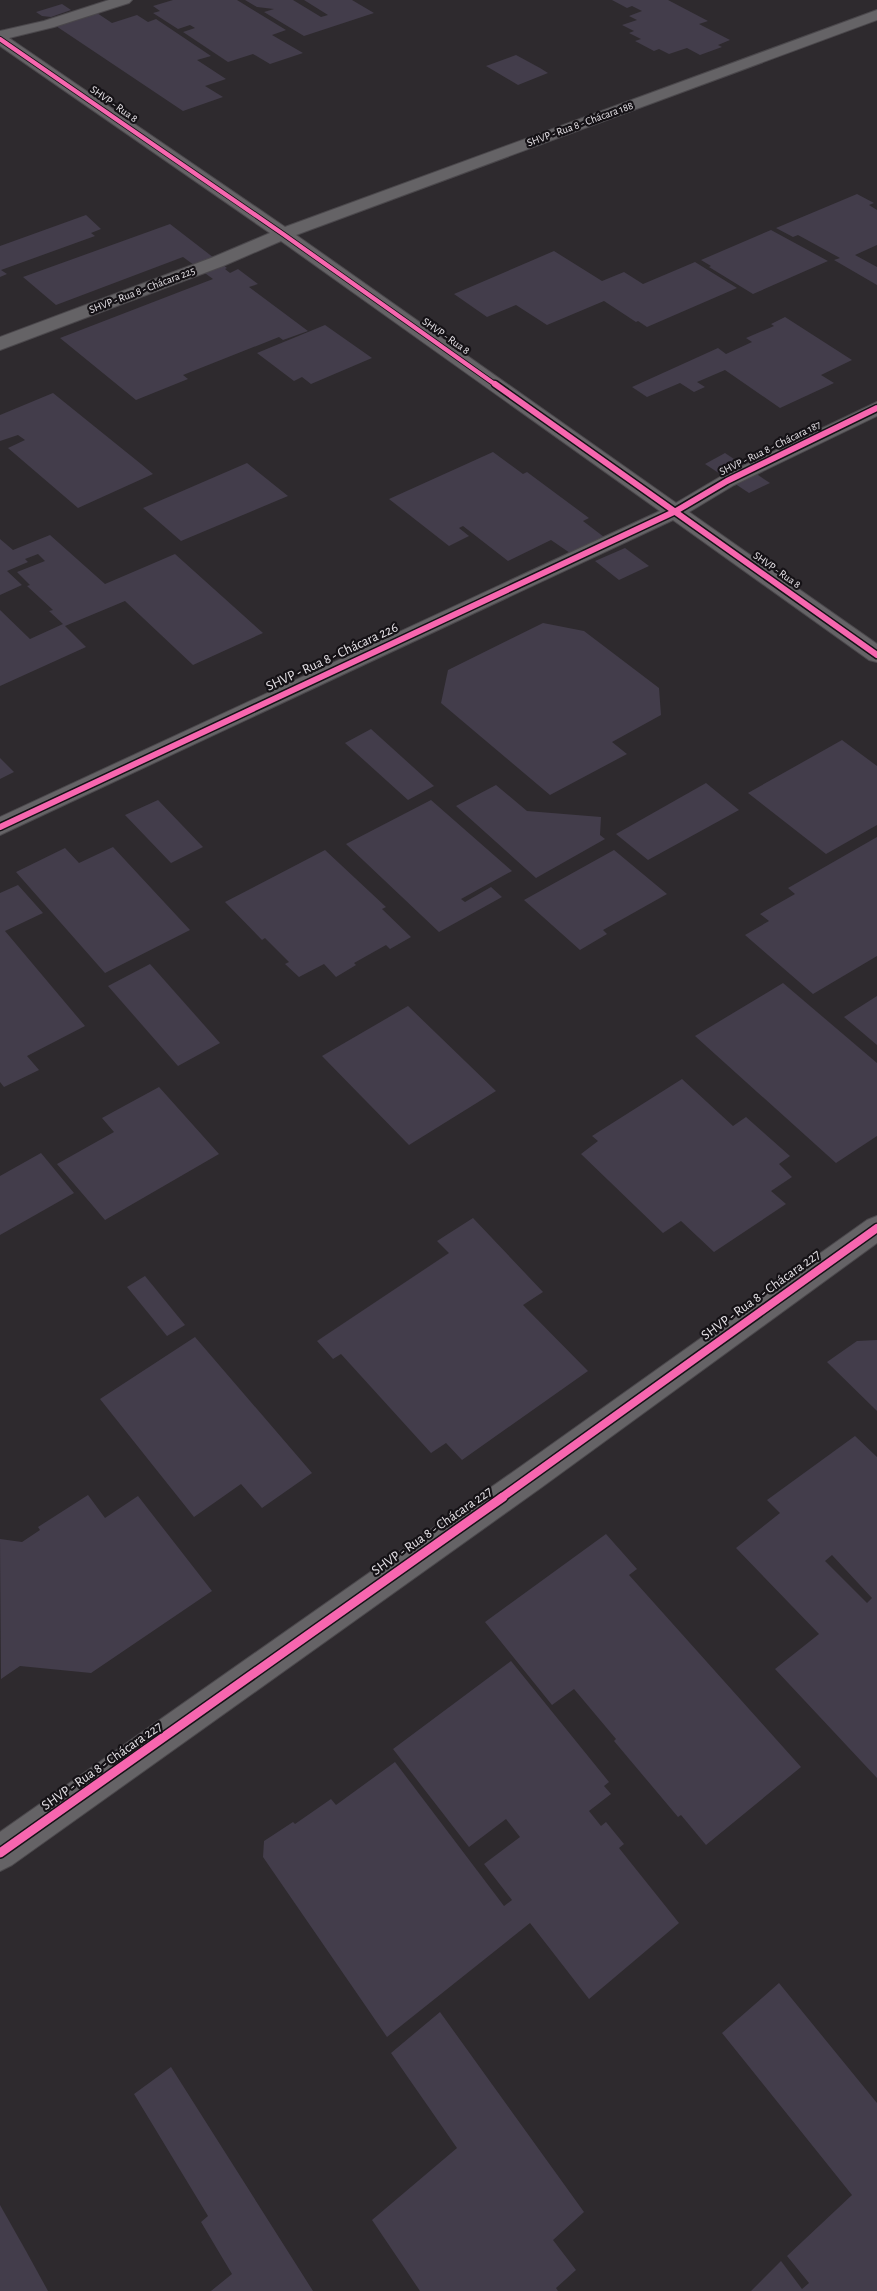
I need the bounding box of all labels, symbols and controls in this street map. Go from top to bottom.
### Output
street label: SHVP - Rua 8 [88,84,140,124]
street label: SHVP - Rua 8 - Chácara 188 [525,100,635,148]
street label: SHVP - Rua 8 - Chácara 225 [87,265,197,315]
street label: SHVP - Rua 8 [420,316,472,356]
street label: SHVP - Rua 8 - Chácara 187 [717,418,823,477]
street label: SHVP - Rua 8 [751,550,803,590]
street label: SHVP - Rua 8 - Chácara 226 [264,620,400,694]
street label: SHVP - Rua 8 - Chácara 227 [699,1247,823,1343]
street label: SHVP - Rua 8 - Chácara 227 [369,1484,495,1578]
street label: SHVP - Rua 8 - Chácara 227 [39,1719,165,1813]

